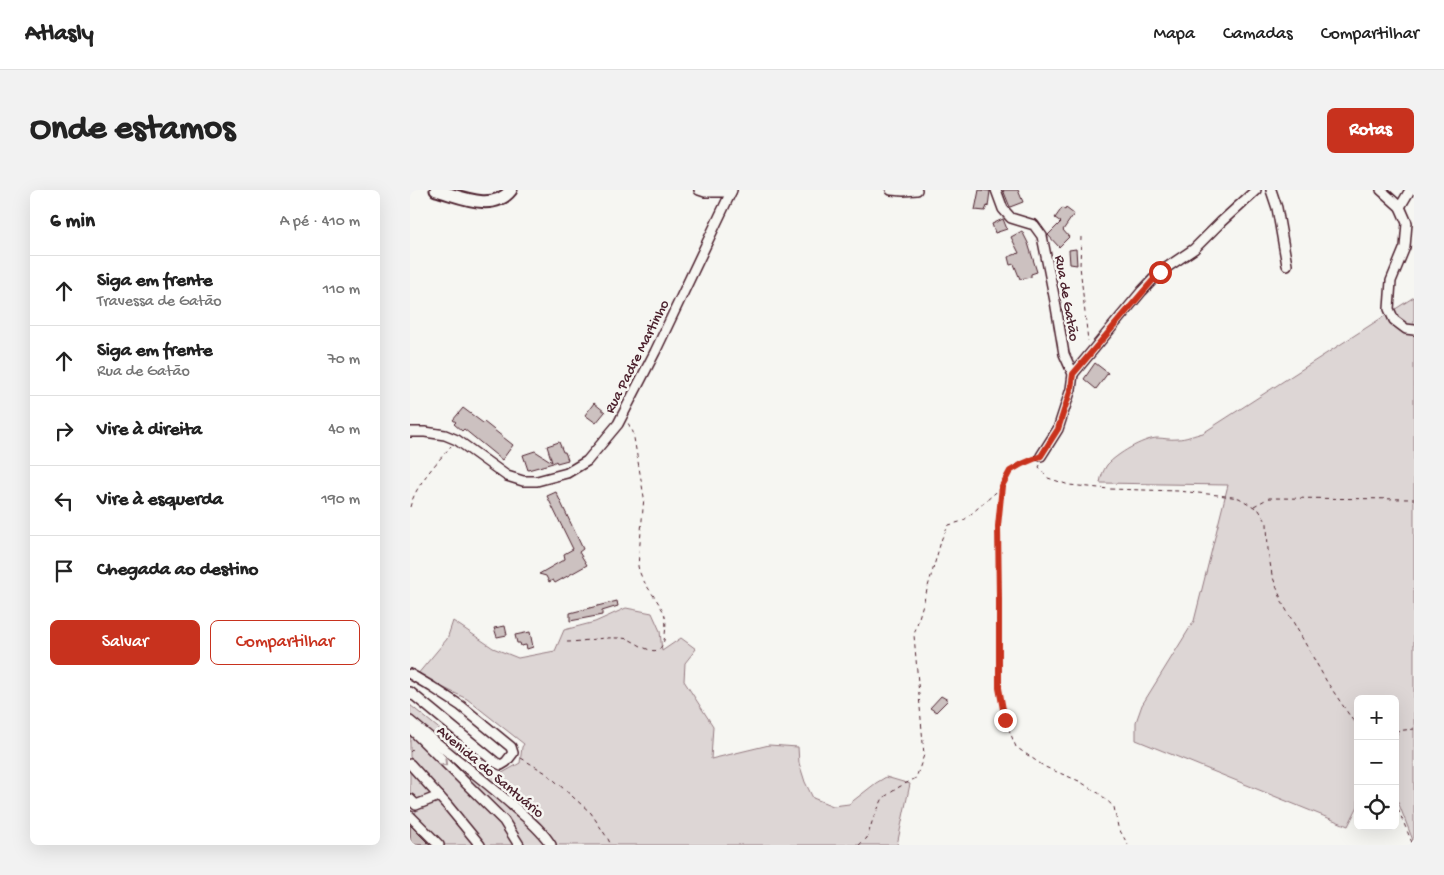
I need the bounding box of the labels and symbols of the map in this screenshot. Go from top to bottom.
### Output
street label: Rua de Gatão [1050,254,1082,343]
route start [1149,261,1172,284]
street label: Rua Padre Martinho [601,297,674,417]
route end [994,709,1017,732]
street label: Avenida do Santuário [432,722,547,823]
one-way arrow [438,757,447,766]

